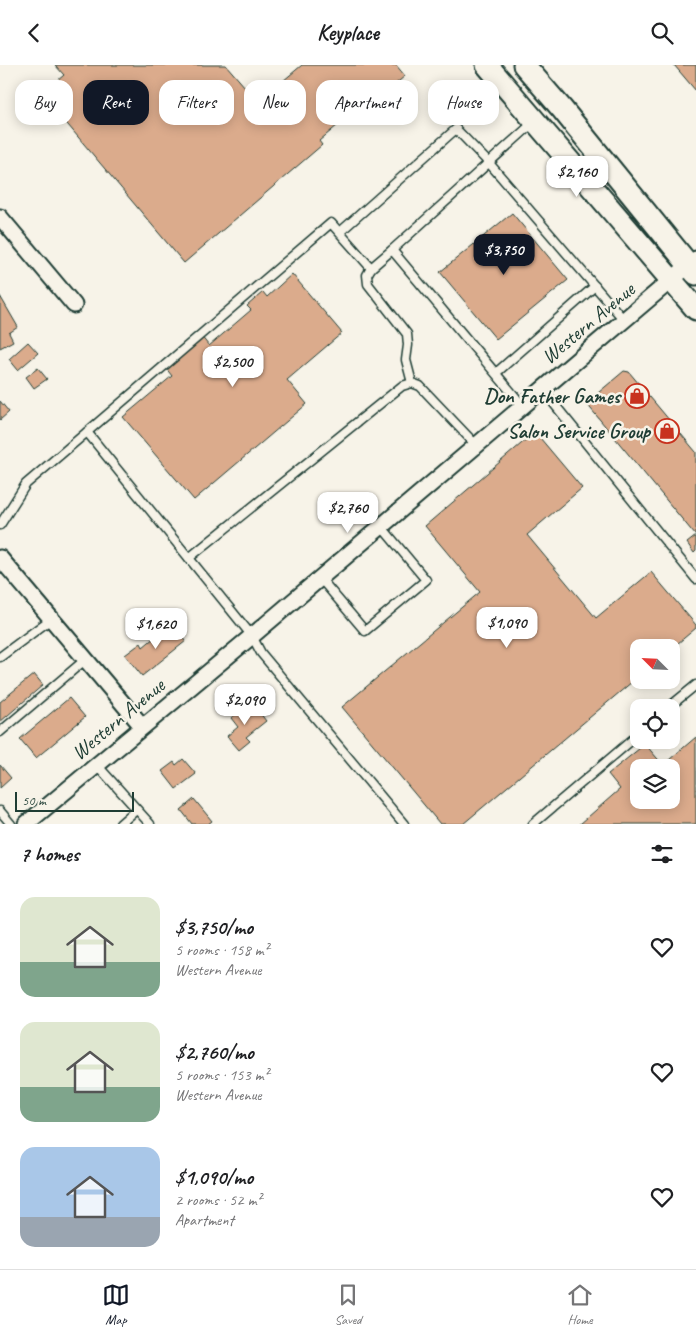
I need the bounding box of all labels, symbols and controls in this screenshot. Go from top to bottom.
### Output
icon: back [20,19,48,47]
text: Keyplace [317,19,379,47]
icon: search [648,19,676,47]
chip: Buy [15,80,73,125]
chip: Rent [83,80,149,125]
chip: Filters [159,80,234,125]
chip: New [244,80,306,125]
chip: Apartment [316,80,418,125]
chip: House [428,80,499,125]
pin: $2,160 [536,155,618,198]
text: $2,160 [557,162,597,182]
pin: $3,750 [463,233,545,276]
text: $3,750 [485,240,523,260]
street label: Western Avenue [536,276,641,369]
pin: $2,500 [192,345,274,388]
text: $2,500 [214,352,252,372]
place label: Don Father Games [484,383,623,409]
shop icon: Don Father Games [624,383,650,409]
place label: Salon Service Group [507,418,652,444]
shop icon: Salon Service Group [654,418,680,444]
pin: $2,760 [307,491,389,534]
text: $2,760 [328,498,368,518]
pin: $1,620 [115,607,197,650]
pin: $1,090 [466,607,548,649]
text: $1,090 [488,613,526,633]
text: $1,620 [136,614,176,634]
north arrow [630,639,680,689]
map controls [630,639,680,809]
street label: Western Avenue [66,672,171,765]
pin: $2,090 [204,683,286,726]
text: $2,090 [226,690,264,710]
button: locate [630,699,680,749]
button: layers [630,759,680,809]
scale bar [15,789,134,812]
text: 50 m [22,792,46,809]
icon: filters [648,840,676,868]
text: 7 homes [20,841,79,867]
text: $3,750/mo [175,914,253,940]
icon: home [60,917,120,977]
icon: heart [648,933,676,961]
text: 5 rooms · 158 m² [175,940,269,960]
text: Western Avenue [175,960,262,980]
text: $2,760/mo [175,1039,254,1065]
icon: home [60,1042,120,1102]
icon: heart [648,1058,676,1086]
text: 5 rooms · 153 m² [175,1065,269,1085]
text: Western Avenue [175,1085,262,1105]
text: $1,090/mo [175,1164,253,1190]
icon: home [60,1167,120,1227]
icon: heart [648,1183,676,1211]
text: 2 rooms · 52 m² [175,1190,261,1210]
text: Apartment [175,1210,234,1230]
tab: Map [102,1281,130,1328]
tab: Saved [334,1281,362,1328]
tab: Home [566,1281,594,1328]

